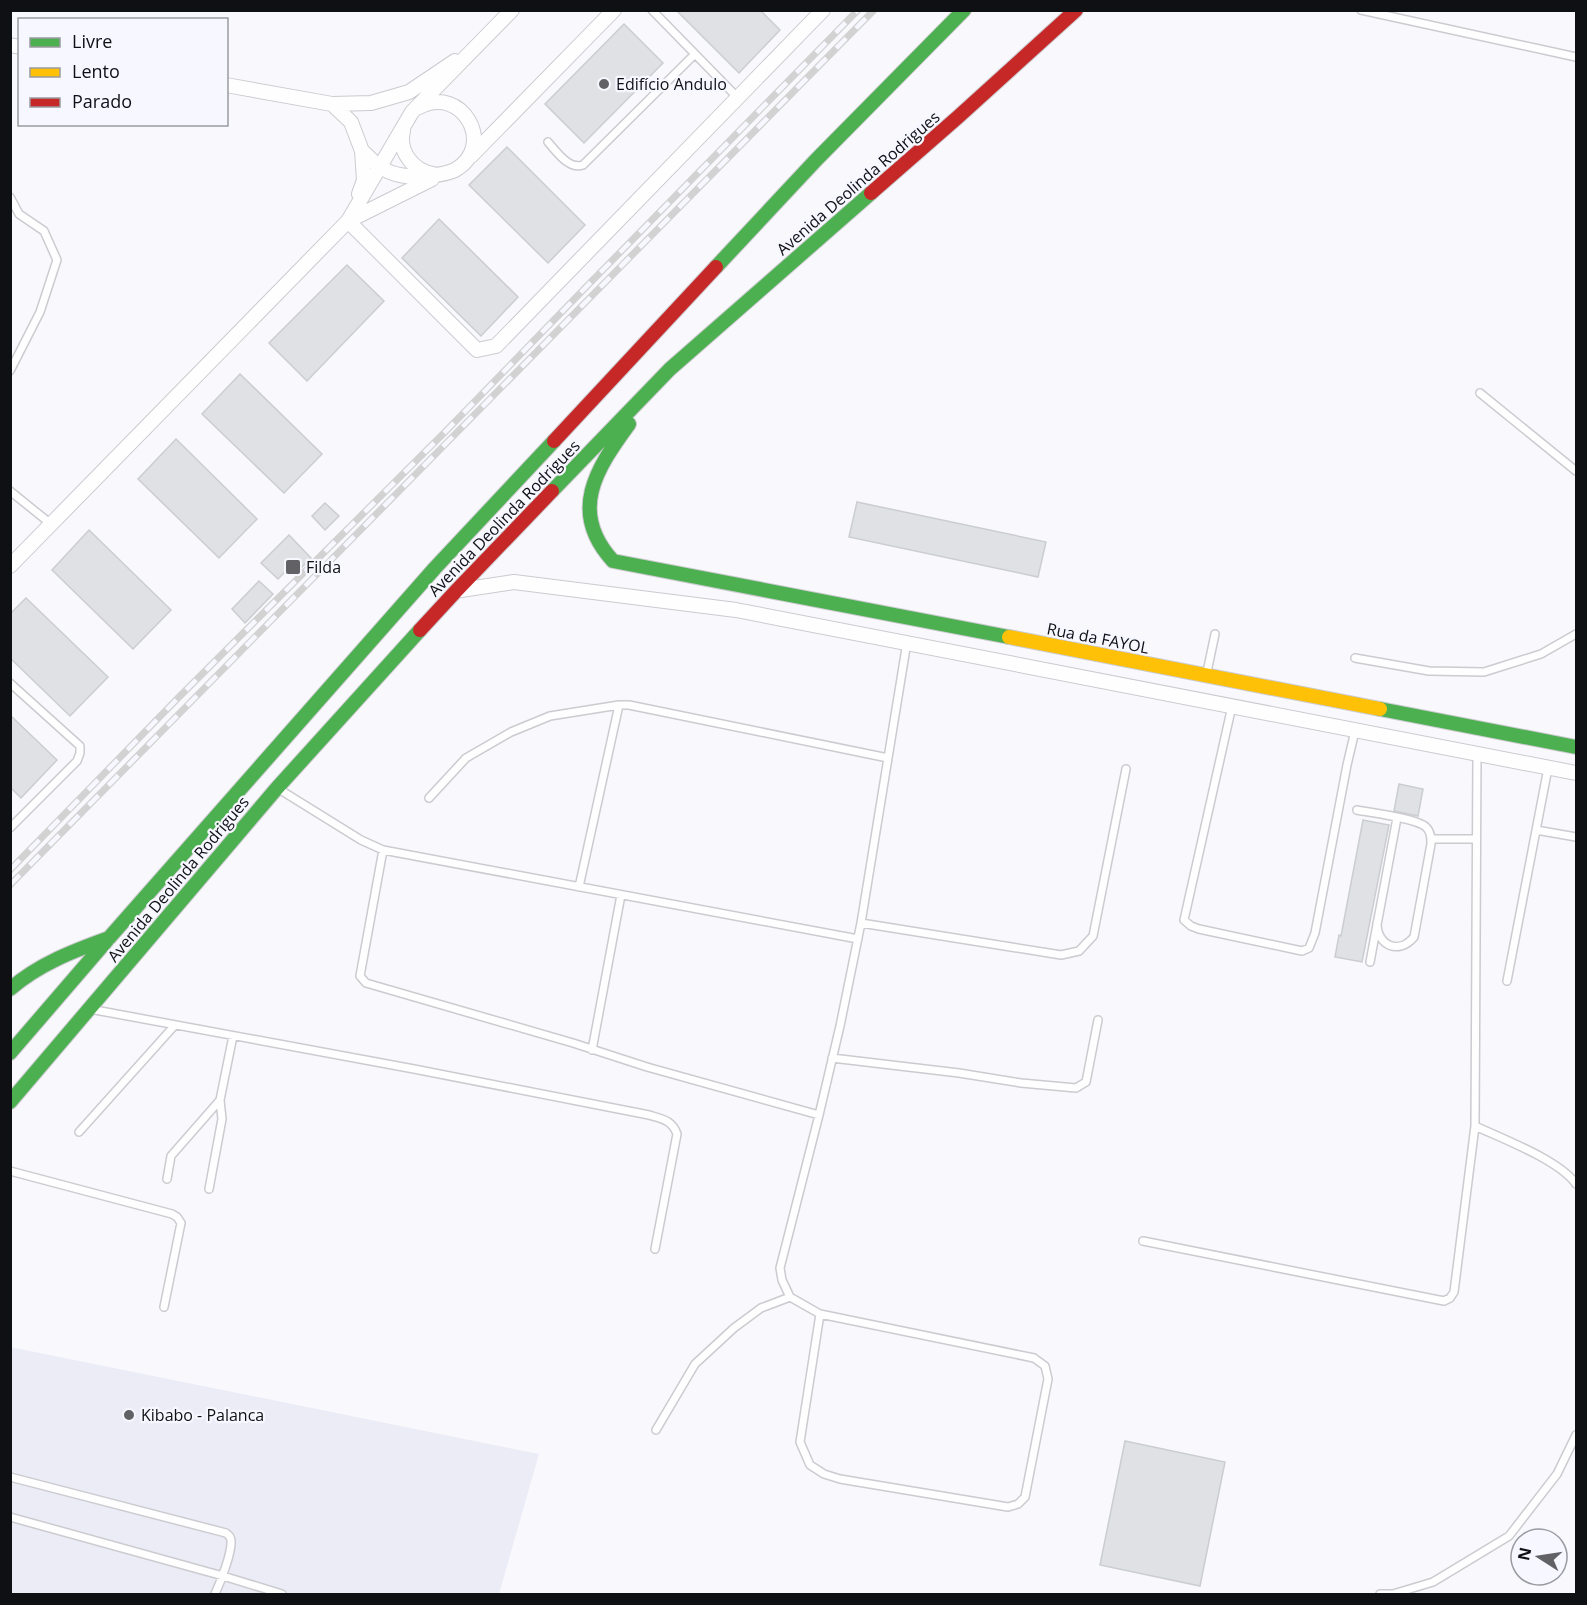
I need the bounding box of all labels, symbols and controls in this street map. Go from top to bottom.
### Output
legend [18,18,228,126]
text: Livre [72,29,112,53]
text: Lento [72,59,120,83]
place label: Edifício Andulo [616,73,727,95]
marker: Edifício Andulo [597,77,611,91]
text: Parado [72,89,132,113]
street label: Avenida Deolinda Rodrigues [772,106,944,260]
street label: Avenida Deolinda Rodrigues [423,435,585,601]
place label: Filda [306,556,341,578]
marker: Filda [284,558,302,576]
street label: Rua da FAYOL [1045,617,1151,659]
street label: Avenida Deolinda Rodrigues [102,792,254,966]
place label: Kibabo - Palanca [141,1404,264,1426]
marker: Kibabo - Palanca [122,1408,136,1422]
north arrow [1509,1527,1569,1587]
text: N [1512,1545,1536,1563]

